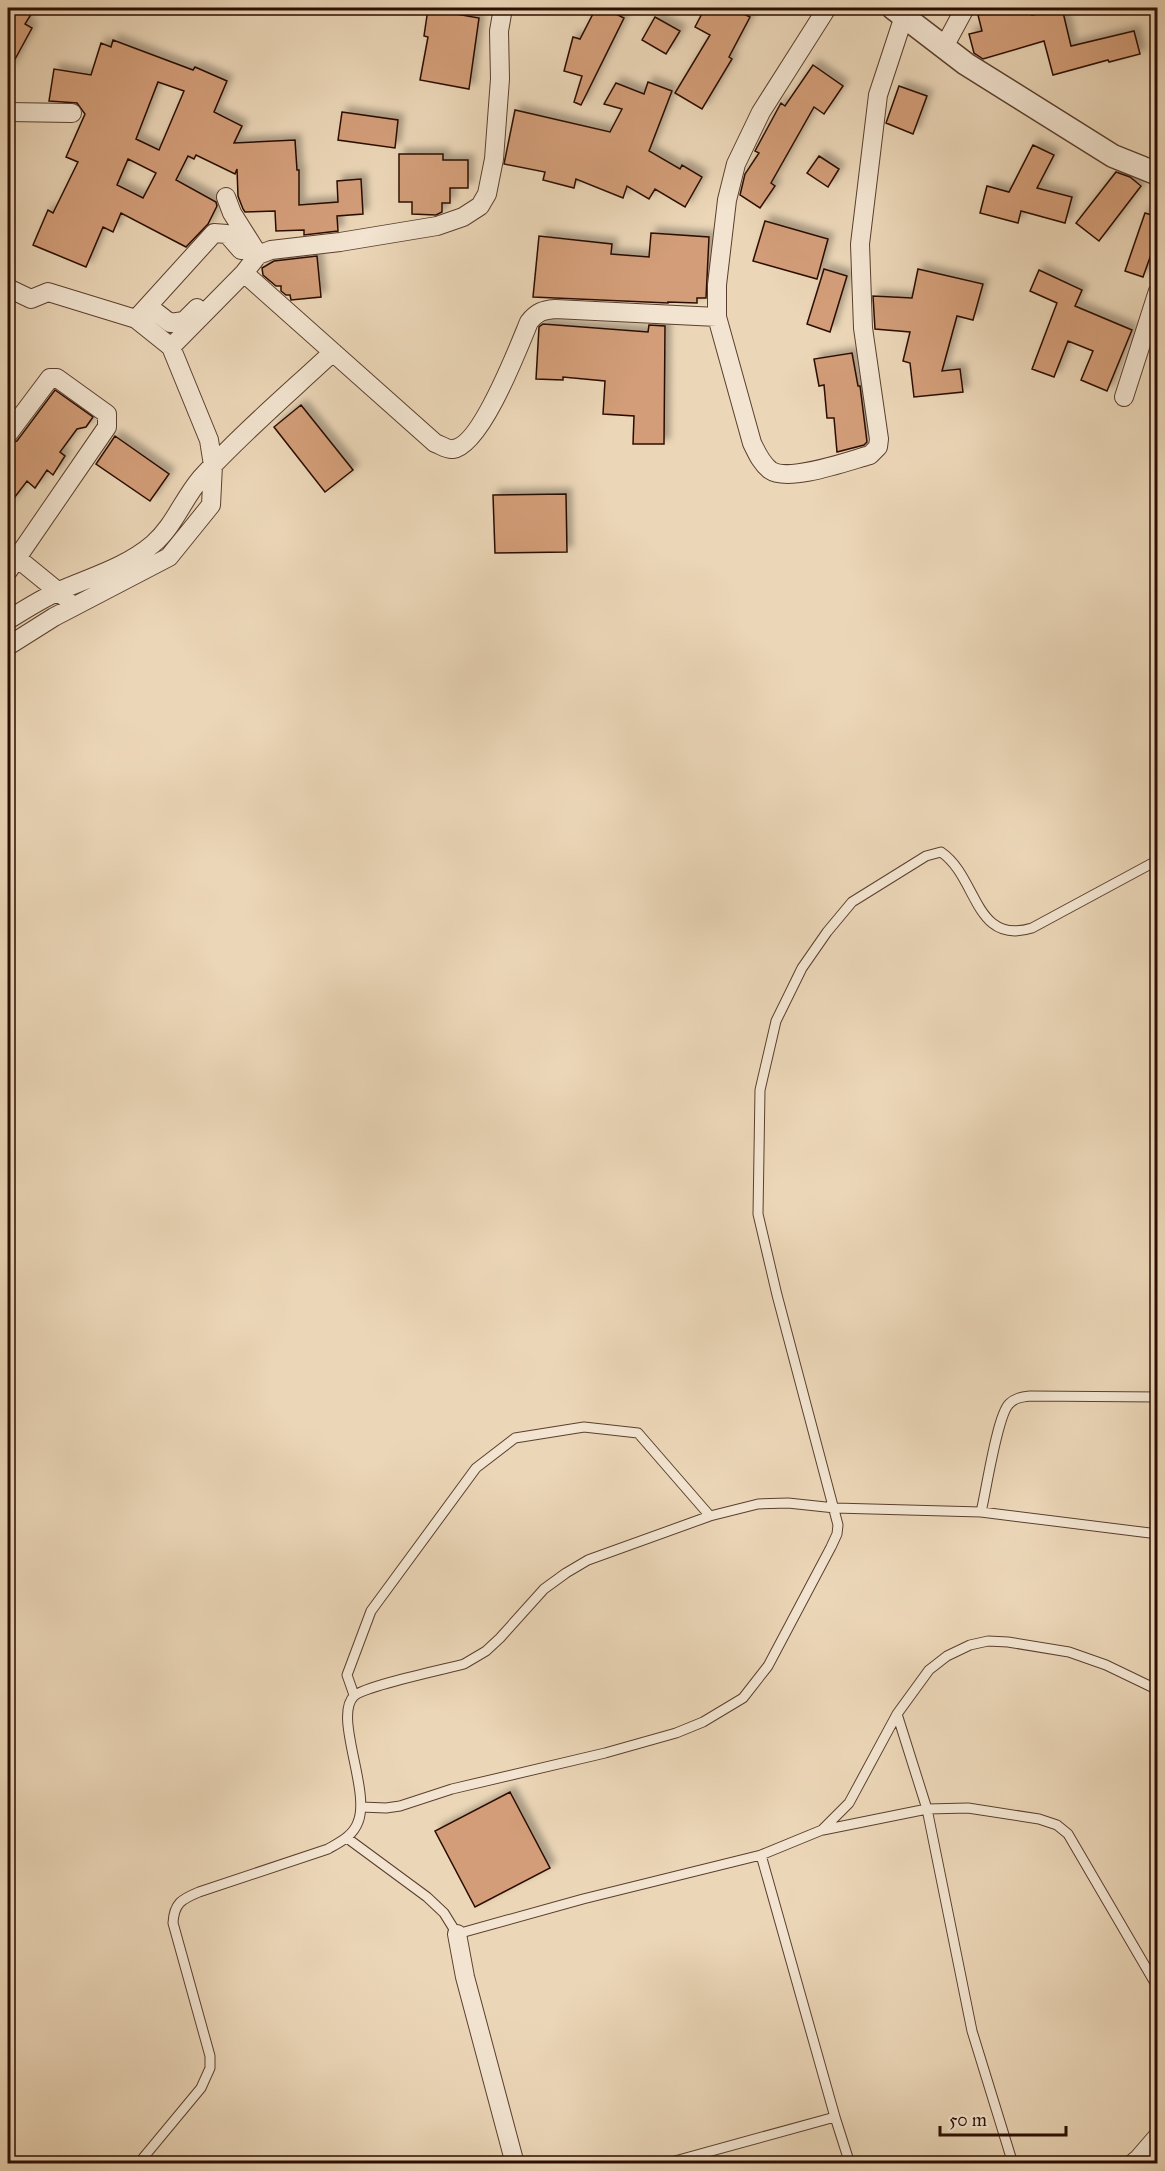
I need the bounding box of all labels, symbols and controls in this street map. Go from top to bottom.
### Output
scale bar [940,2099,1066,2137]
text: 50 m [949,2109,987,2131]

